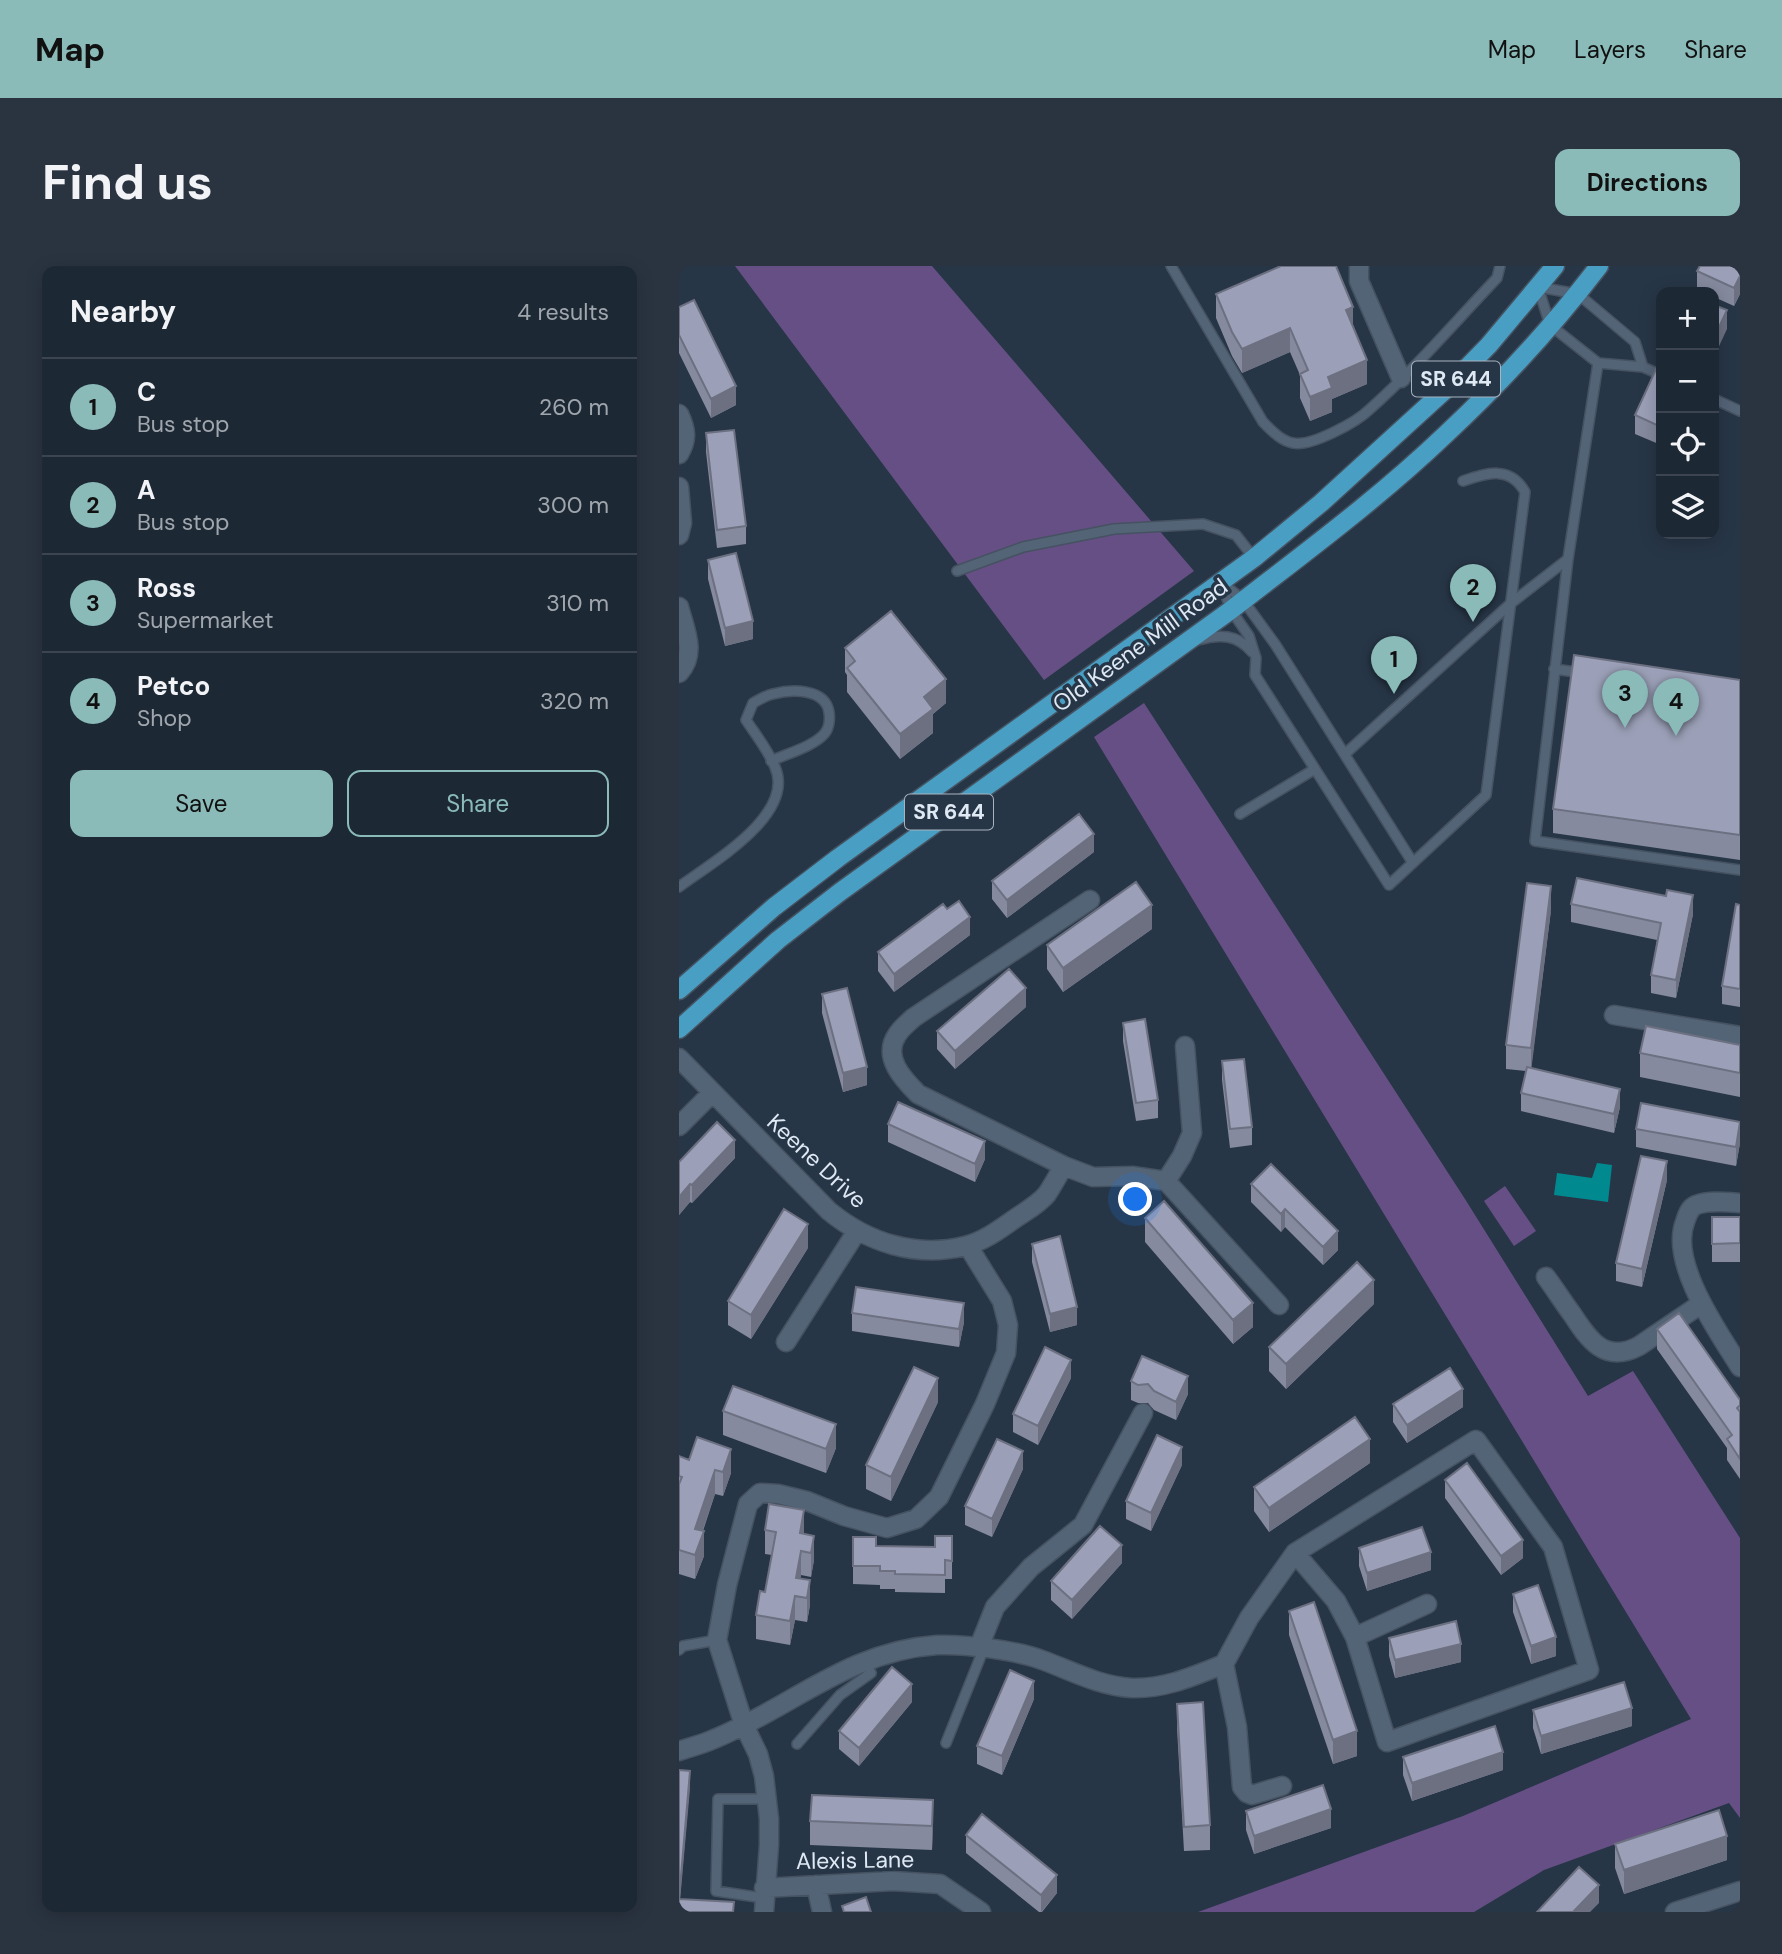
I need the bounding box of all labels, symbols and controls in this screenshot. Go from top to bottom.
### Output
text: Map [35,28,105,71]
text: Map [1488,34,1536,65]
text: Layers [1574,34,1646,65]
text: Share [1684,34,1747,65]
button: Directions [1555,149,1740,216]
text: Find us [42,150,213,214]
map controls [1656,287,1719,539]
button: + [1656,287,1719,350]
text: Nearby [70,292,176,331]
text: 4 results [517,297,609,327]
button: − [1656,350,1719,413]
road number: SR 644 [1412,362,1500,396]
text: C [137,375,156,409]
text: 1 [89,392,97,422]
text: 260 m [539,392,609,422]
text: Bus stop [137,409,229,439]
button: locate [1656,413,1719,476]
text: A [137,473,155,507]
button: layers [1656,476,1719,539]
text: 2 [86,490,100,520]
text: 300 m [537,490,609,520]
text: Bus stop [137,507,229,537]
pin: 2 [1450,564,1496,622]
text: Ross [137,571,196,605]
street label: Old Keene Mill Road [1046,571,1234,719]
text: 3 [86,588,100,618]
text: 310 m [546,588,609,618]
text: Supermarket [137,605,273,635]
pin: 1 [1371,636,1417,694]
text: Petco [137,669,210,703]
pin: 3 [1602,670,1648,728]
pin: 4 [1653,678,1699,736]
text: 4 [86,686,100,716]
text: 320 m [540,686,609,716]
text: Shop [137,703,192,733]
button: Save [70,770,333,837]
button: Share [347,770,609,837]
road number: SR 644 [905,794,993,830]
street label: Keene Drive [761,1107,873,1215]
your location [1118,1182,1152,1216]
street label: Alexis Lane [796,1844,914,1876]

